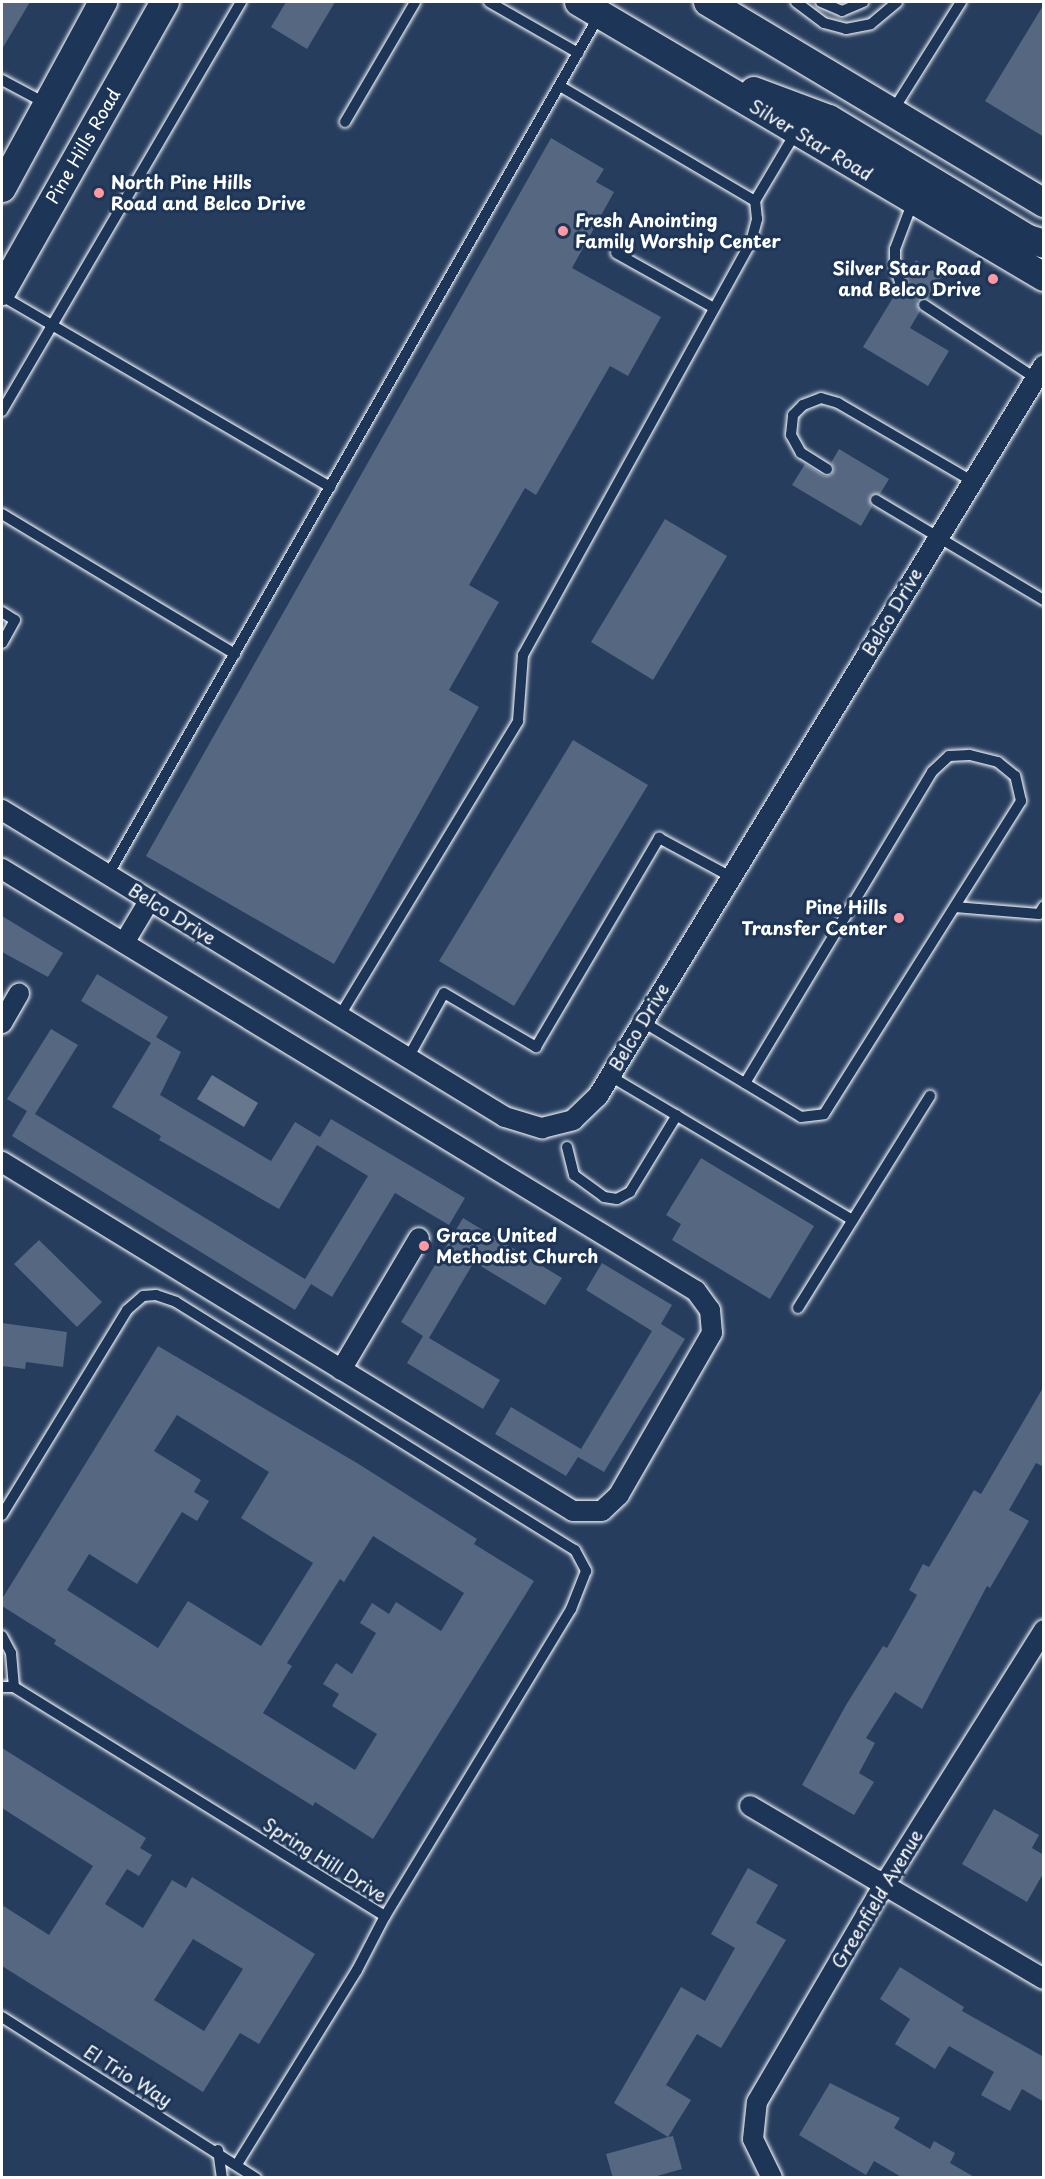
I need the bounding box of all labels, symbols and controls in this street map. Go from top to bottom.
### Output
street label: Pine Hills Road [41,85,125,207]
street label: Silver Star Road [745,94,877,186]
place label: North Pine Hills Road and Belco Drive [111,172,306,214]
marker: North Pine Hills Road and Belco Drive [92,186,106,200]
place label: Fresh Anointing Family Worship Center [575,210,783,252]
marker: Fresh Anointing Family Worship Center [556,224,570,238]
place label: Silver Star Road and Belco Drive [830,258,981,300]
marker: Silver Star Road and Belco Drive [986,272,1000,286]
street label: Belco Drive [858,565,926,659]
street label: Belco Drive [125,879,219,949]
place label: Pine Hills Transfer Center [741,897,887,940]
marker: Pine Hills Transfer Center [892,911,906,925]
street label: Belco Drive [605,980,673,1074]
place label: Grace United Methodist Church [436,1225,599,1268]
marker: Grace United Methodist Church [417,1239,431,1253]
street label: Spring Hill Drive [259,1813,391,1907]
street label: Greenfield Avenue [827,1825,927,1973]
street label: El Trio Way [80,2040,176,2112]

